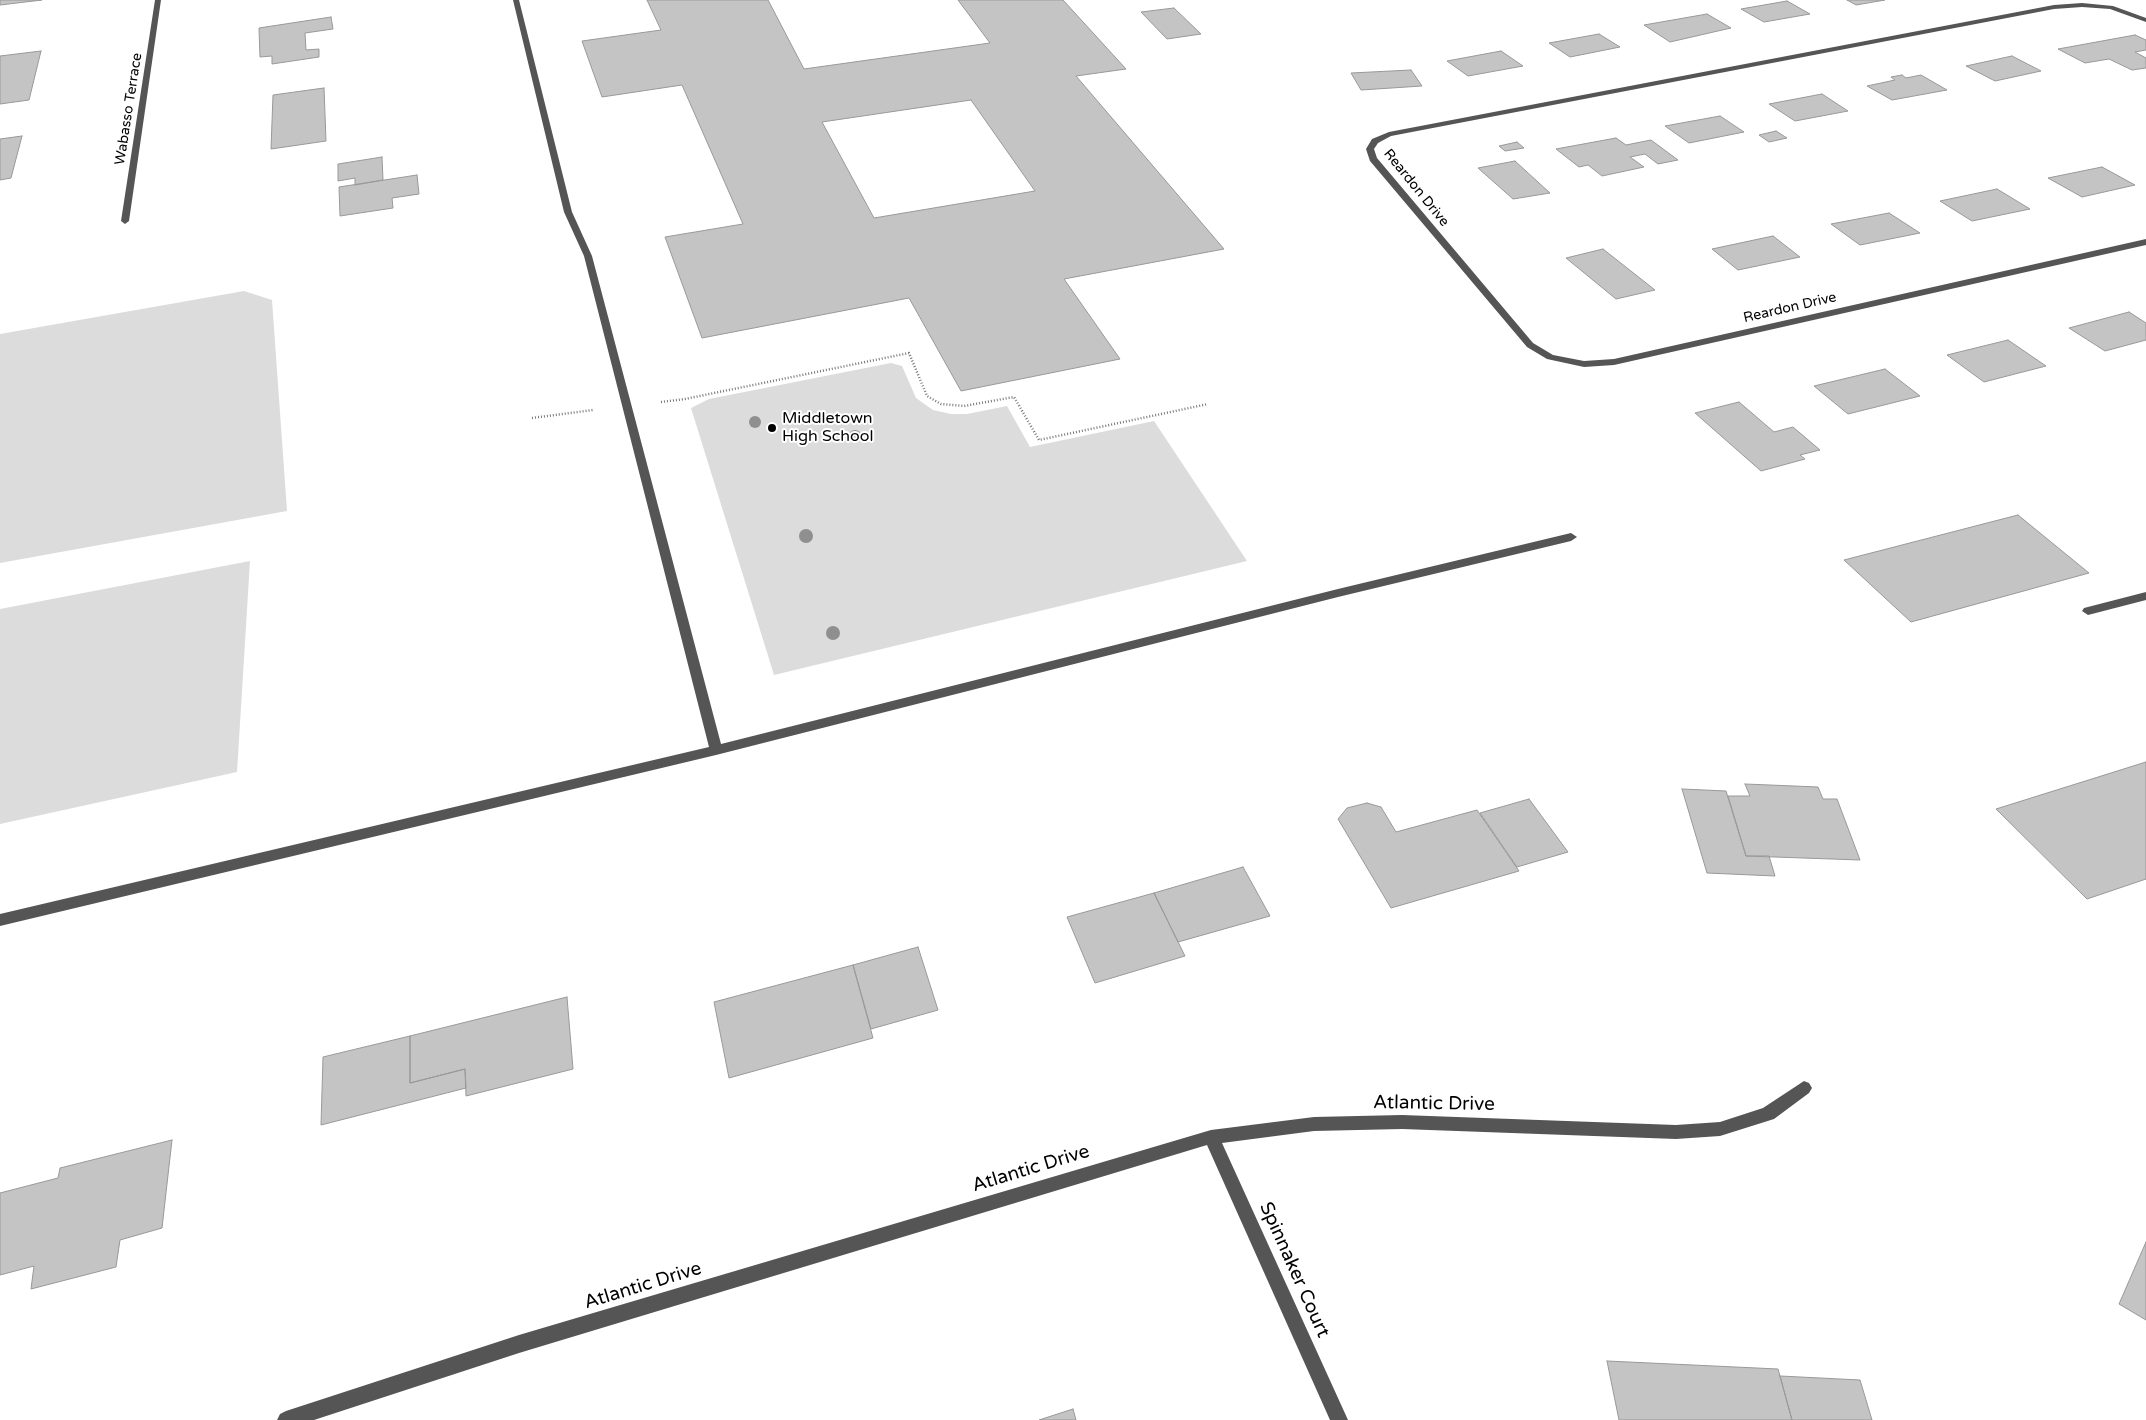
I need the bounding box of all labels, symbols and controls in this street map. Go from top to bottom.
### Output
street label: Wabasso Terrace [112,52,146,166]
street label: Reardon Drive [1380,146,1452,230]
street label: Reardon Drive [1742,289,1838,327]
place label: Middletown High School [782,409,873,447]
marker: Middletown High School [766,422,778,434]
street label: Atlantic Drive [1373,1092,1495,1116]
street label: Atlantic Drive [970,1140,1092,1198]
street label: Spinnaker Court [1254,1199,1334,1341]
street label: Atlantic Drive [582,1257,704,1315]

